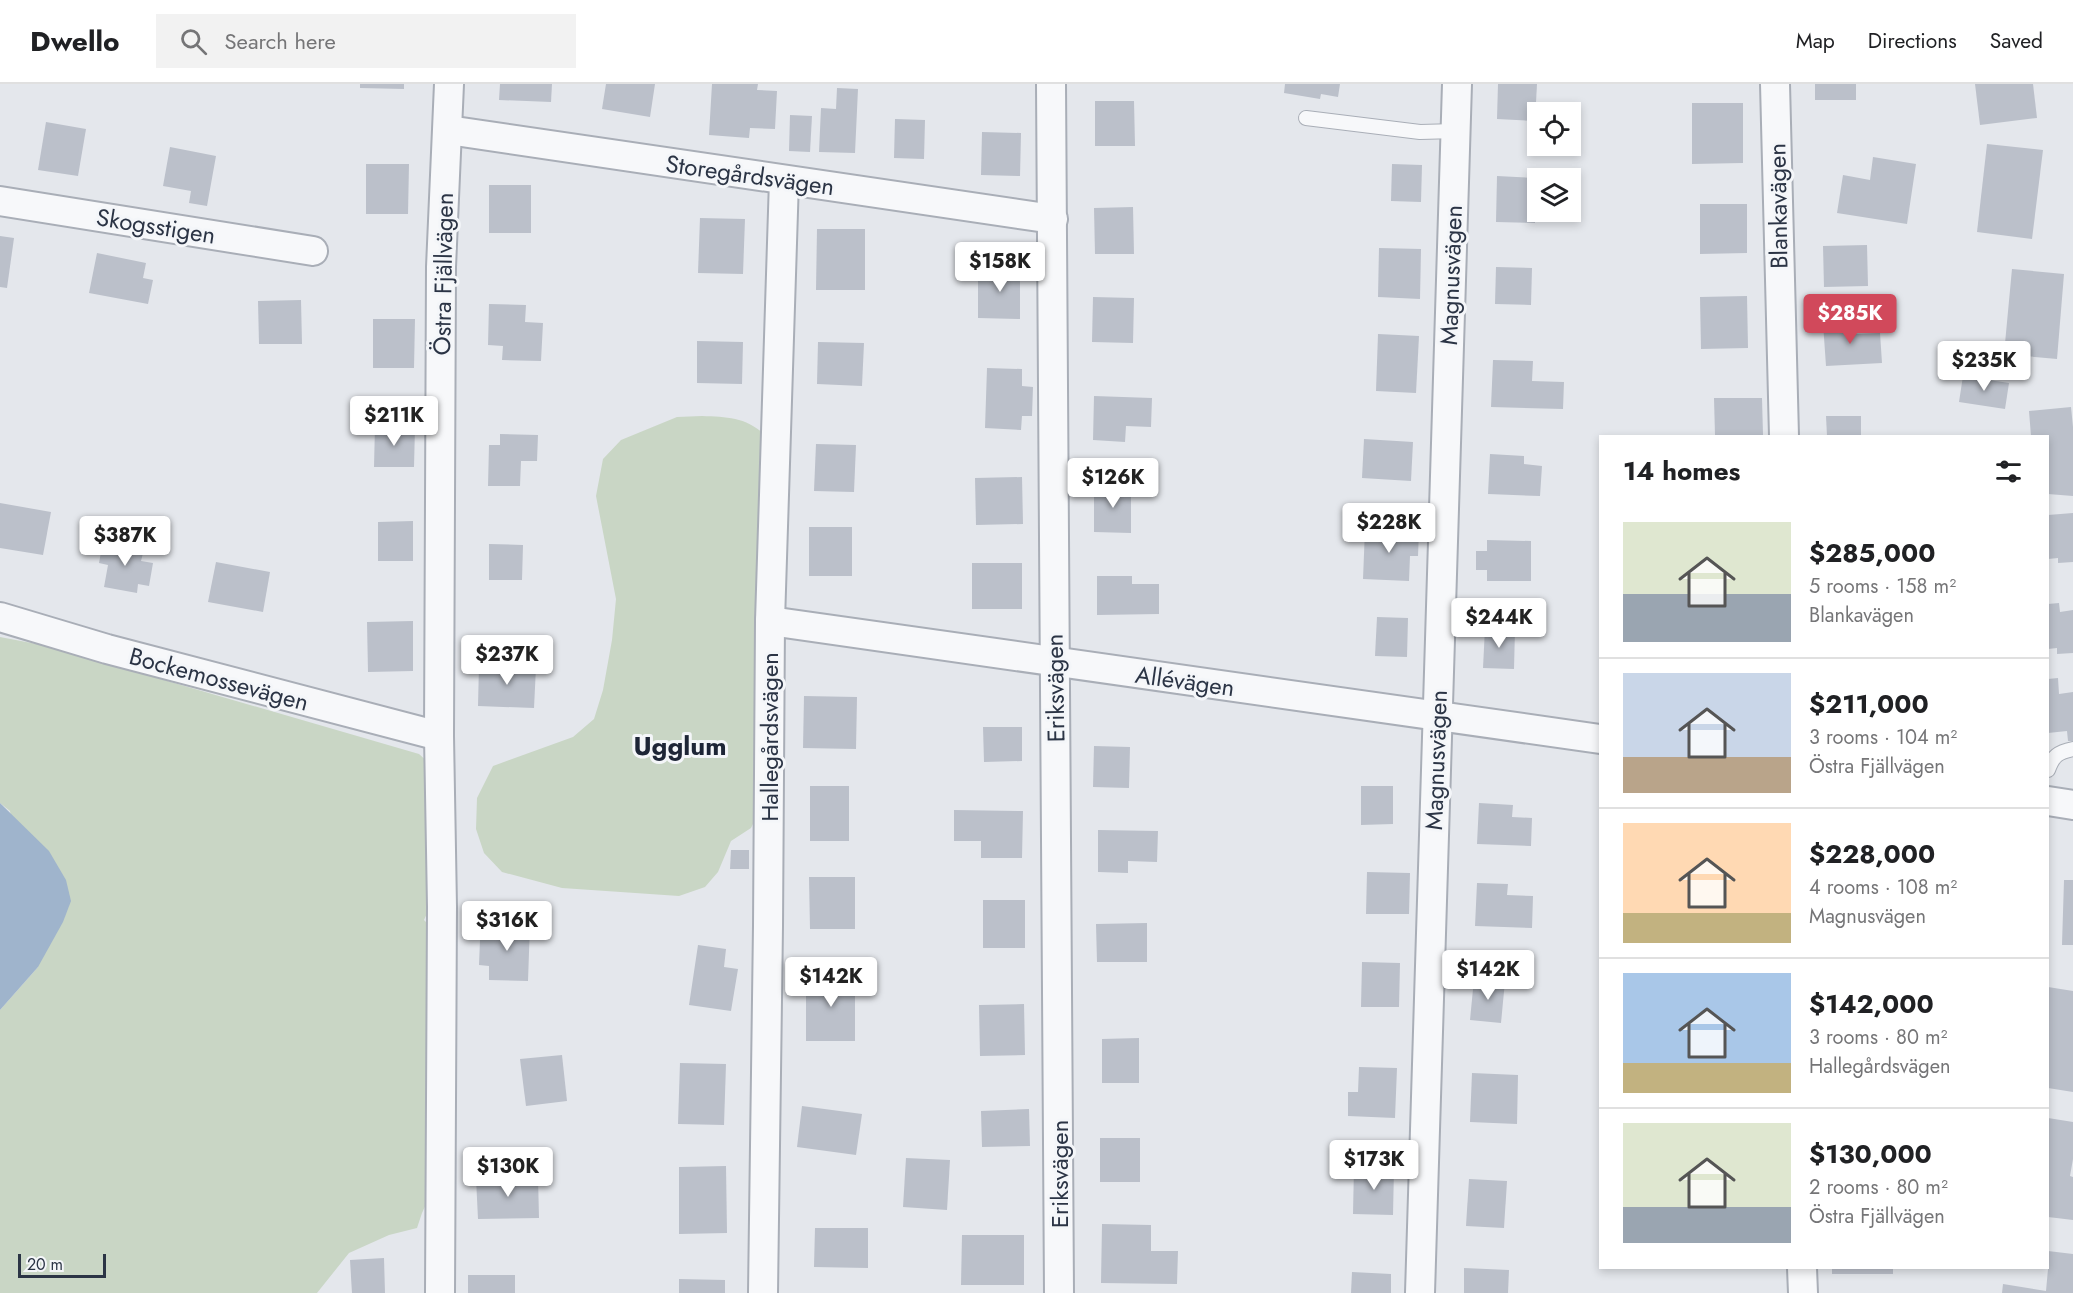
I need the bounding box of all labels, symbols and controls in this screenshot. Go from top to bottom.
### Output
search box [156,14,576,68]
text: Dwello [30,21,120,62]
icon: search [177,25,210,58]
text: Search here [225,25,336,57]
text: Map [1796,26,1835,56]
text: Directions [1868,26,1957,56]
text: Saved [1990,26,2043,56]
map controls [1527,102,1581,222]
button: locate [1527,102,1581,156]
street label: Blankavägen [1759,143,1797,269]
street label: Storegårdsvägen [663,146,837,204]
button: layers [1527,168,1581,222]
street label: Östra Fjällvägen [424,192,462,356]
street label: Skogsstigen [94,199,218,253]
street label: Magnusvägen [1431,204,1471,346]
pin: $158K [958,242,1042,293]
text: $158K [969,247,1031,276]
pin: $285K [1808,294,1892,345]
text: $285K [1818,299,1882,328]
pin: $235K [1942,341,2026,392]
text: $235K [1952,346,2016,375]
pin: $211K [352,396,436,447]
text: $211K [364,401,424,430]
text: 14 homes [1623,452,1740,490]
icon: filters [1992,455,2025,488]
pin: $126K [1071,458,1155,509]
text: $126K [1081,463,1145,492]
pin: $228K [1347,503,1431,554]
text: $228K [1356,508,1422,537]
pin: $387K [83,516,167,567]
text: $387K [93,521,157,550]
text: $285,000 [1809,534,1935,572]
icon: home [1671,546,1743,618]
text: 5 rooms · 158 m² [1809,572,1956,601]
pin: $244K [1457,598,1541,649]
text: Blankavägen [1809,601,1914,630]
text: $244K [1465,603,1533,632]
street label: Eriksvägen [1037,633,1073,743]
pin: $237K [465,635,549,686]
street label: Bockemossevägen [125,638,313,720]
text: $237K [475,640,539,669]
street label: Hallegårdsvägen [752,652,787,822]
street label: Allévägen [1133,657,1237,705]
text: $211,000 [1809,685,1929,723]
street label: Magnusvägen [1416,689,1456,831]
icon: home [1671,697,1743,769]
text: 3 rooms · 104 m² [1809,723,1957,752]
district label: Ugglum [633,727,727,765]
text: Östra Fjällvägen [1809,752,1945,781]
text: $228,000 [1809,835,1935,873]
icon: home [1671,847,1743,919]
text: 4 rooms · 108 m² [1809,873,1957,902]
pin: $316K [465,901,549,952]
text: Magnusvägen [1809,902,1926,931]
text: $316K [476,906,538,935]
pin: $142K [1446,950,1530,1001]
text: $142K [1456,955,1520,984]
pin: $142K [789,957,873,1008]
text: $142K [799,962,863,991]
text: $142,000 [1809,985,1934,1023]
icon: home [1671,997,1743,1069]
text: 3 rooms · 80 m² [1809,1023,1947,1052]
text: Hallegårdsvägen [1809,1052,1950,1081]
street label: Eriksvägen [1042,1120,1077,1228]
text: $130,000 [1809,1135,1932,1173]
pin: $173K [1332,1140,1416,1191]
text: $173K [1343,1145,1405,1174]
pin: $130K [466,1147,550,1198]
icon: home [1671,1147,1743,1219]
text: $130K [477,1152,539,1181]
text: 2 rooms · 80 m² [1809,1173,1948,1202]
text: Östra Fjällvägen [1809,1202,1945,1231]
scale bar [18,1251,106,1278]
text: 20 m [27,1253,63,1276]

